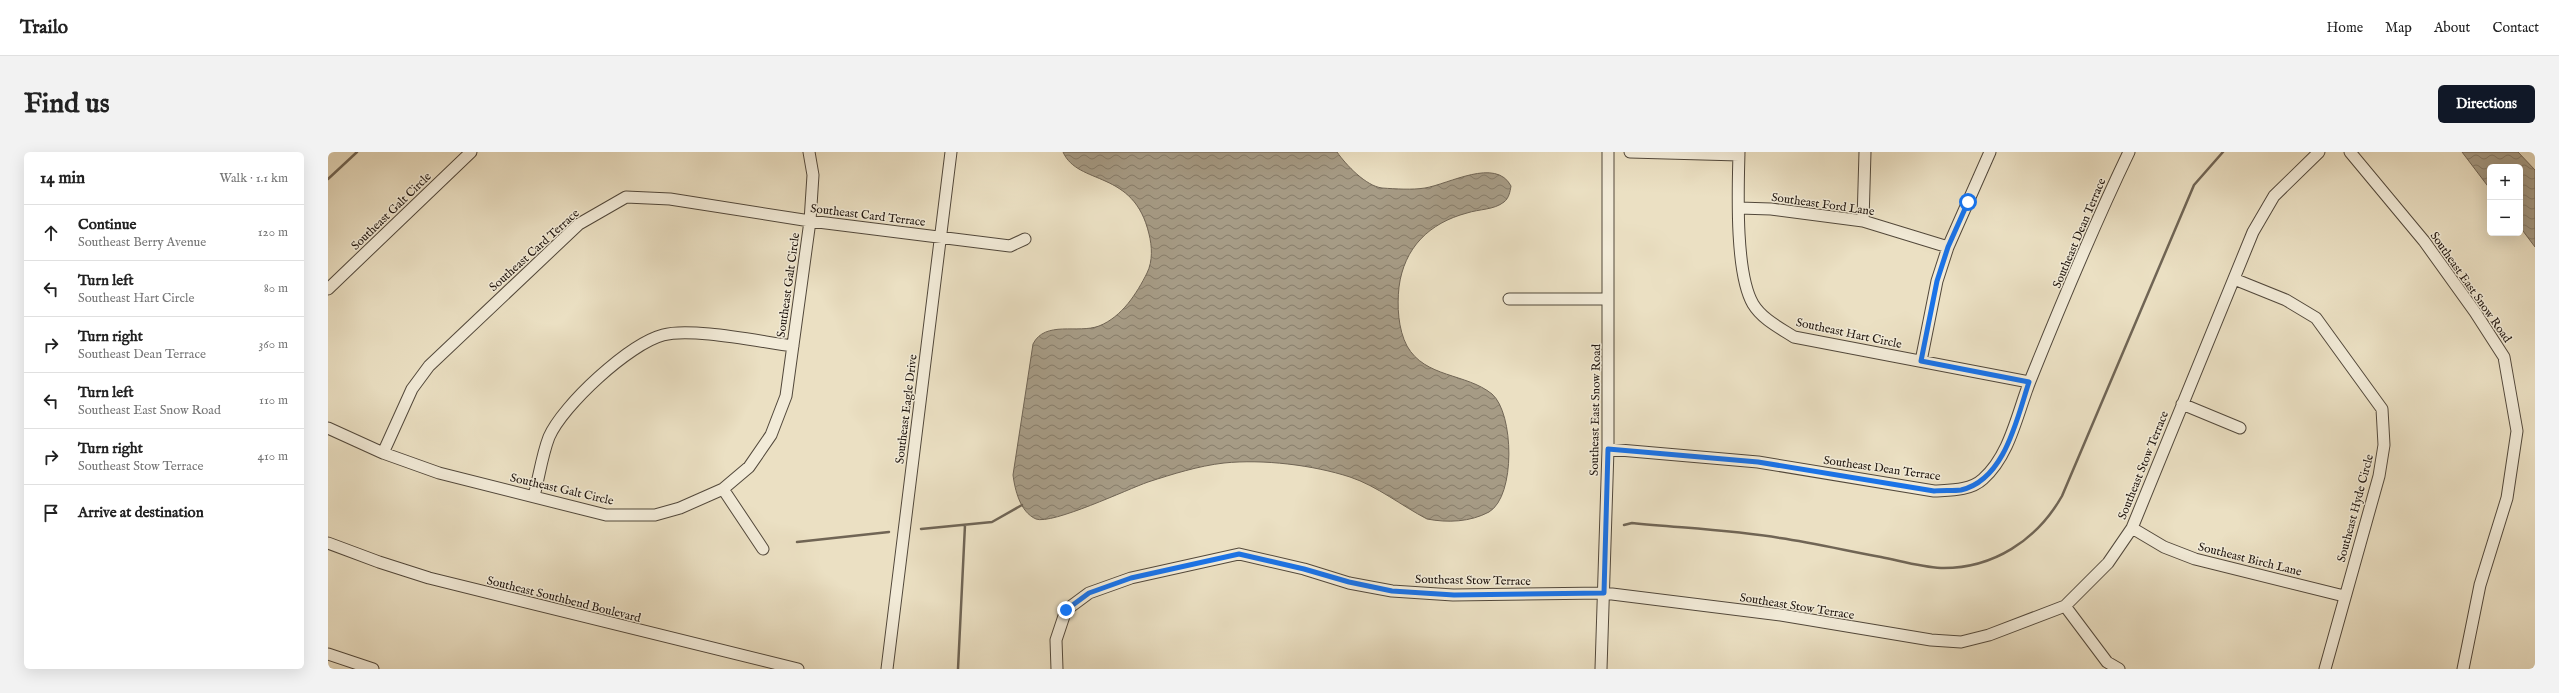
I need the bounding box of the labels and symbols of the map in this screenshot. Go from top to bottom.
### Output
street label: Southeast Galt Circle [348,169,435,253]
street label: Southeast Dean Terrace [2049,175,2110,290]
street label: Southeast Ford Lane [1770,190,1876,219]
route start [1959,193,1977,211]
street label: Southeast Card Terrace [809,201,927,230]
street label: Southeast Card Terrace [486,206,583,295]
street label: Southeast East Snow Road [2427,229,2515,346]
street label: Southeast Galt Circle [774,231,803,338]
street label: Southeast Hart Circle [1795,315,1904,352]
street label: Southeast East Snow Road [1587,343,1604,476]
street label: Southeast Eagle Drive [892,353,921,465]
street label: Southeast Stow Terrace [2115,408,2172,522]
street label: Southeast Hyde Circle [2334,452,2377,564]
street label: Southeast Dean Terrace [1822,453,1942,484]
street label: Southeast Galt Circle [509,470,616,509]
street label: Southeast Birch Lane [2197,539,2304,580]
street label: Southeast Stow Terrace [1415,572,1532,589]
street label: Southeast Southbend Boulevard [485,573,643,626]
street label: Southeast Stow Terrace [1739,590,1856,623]
route end [1057,601,1075,619]

